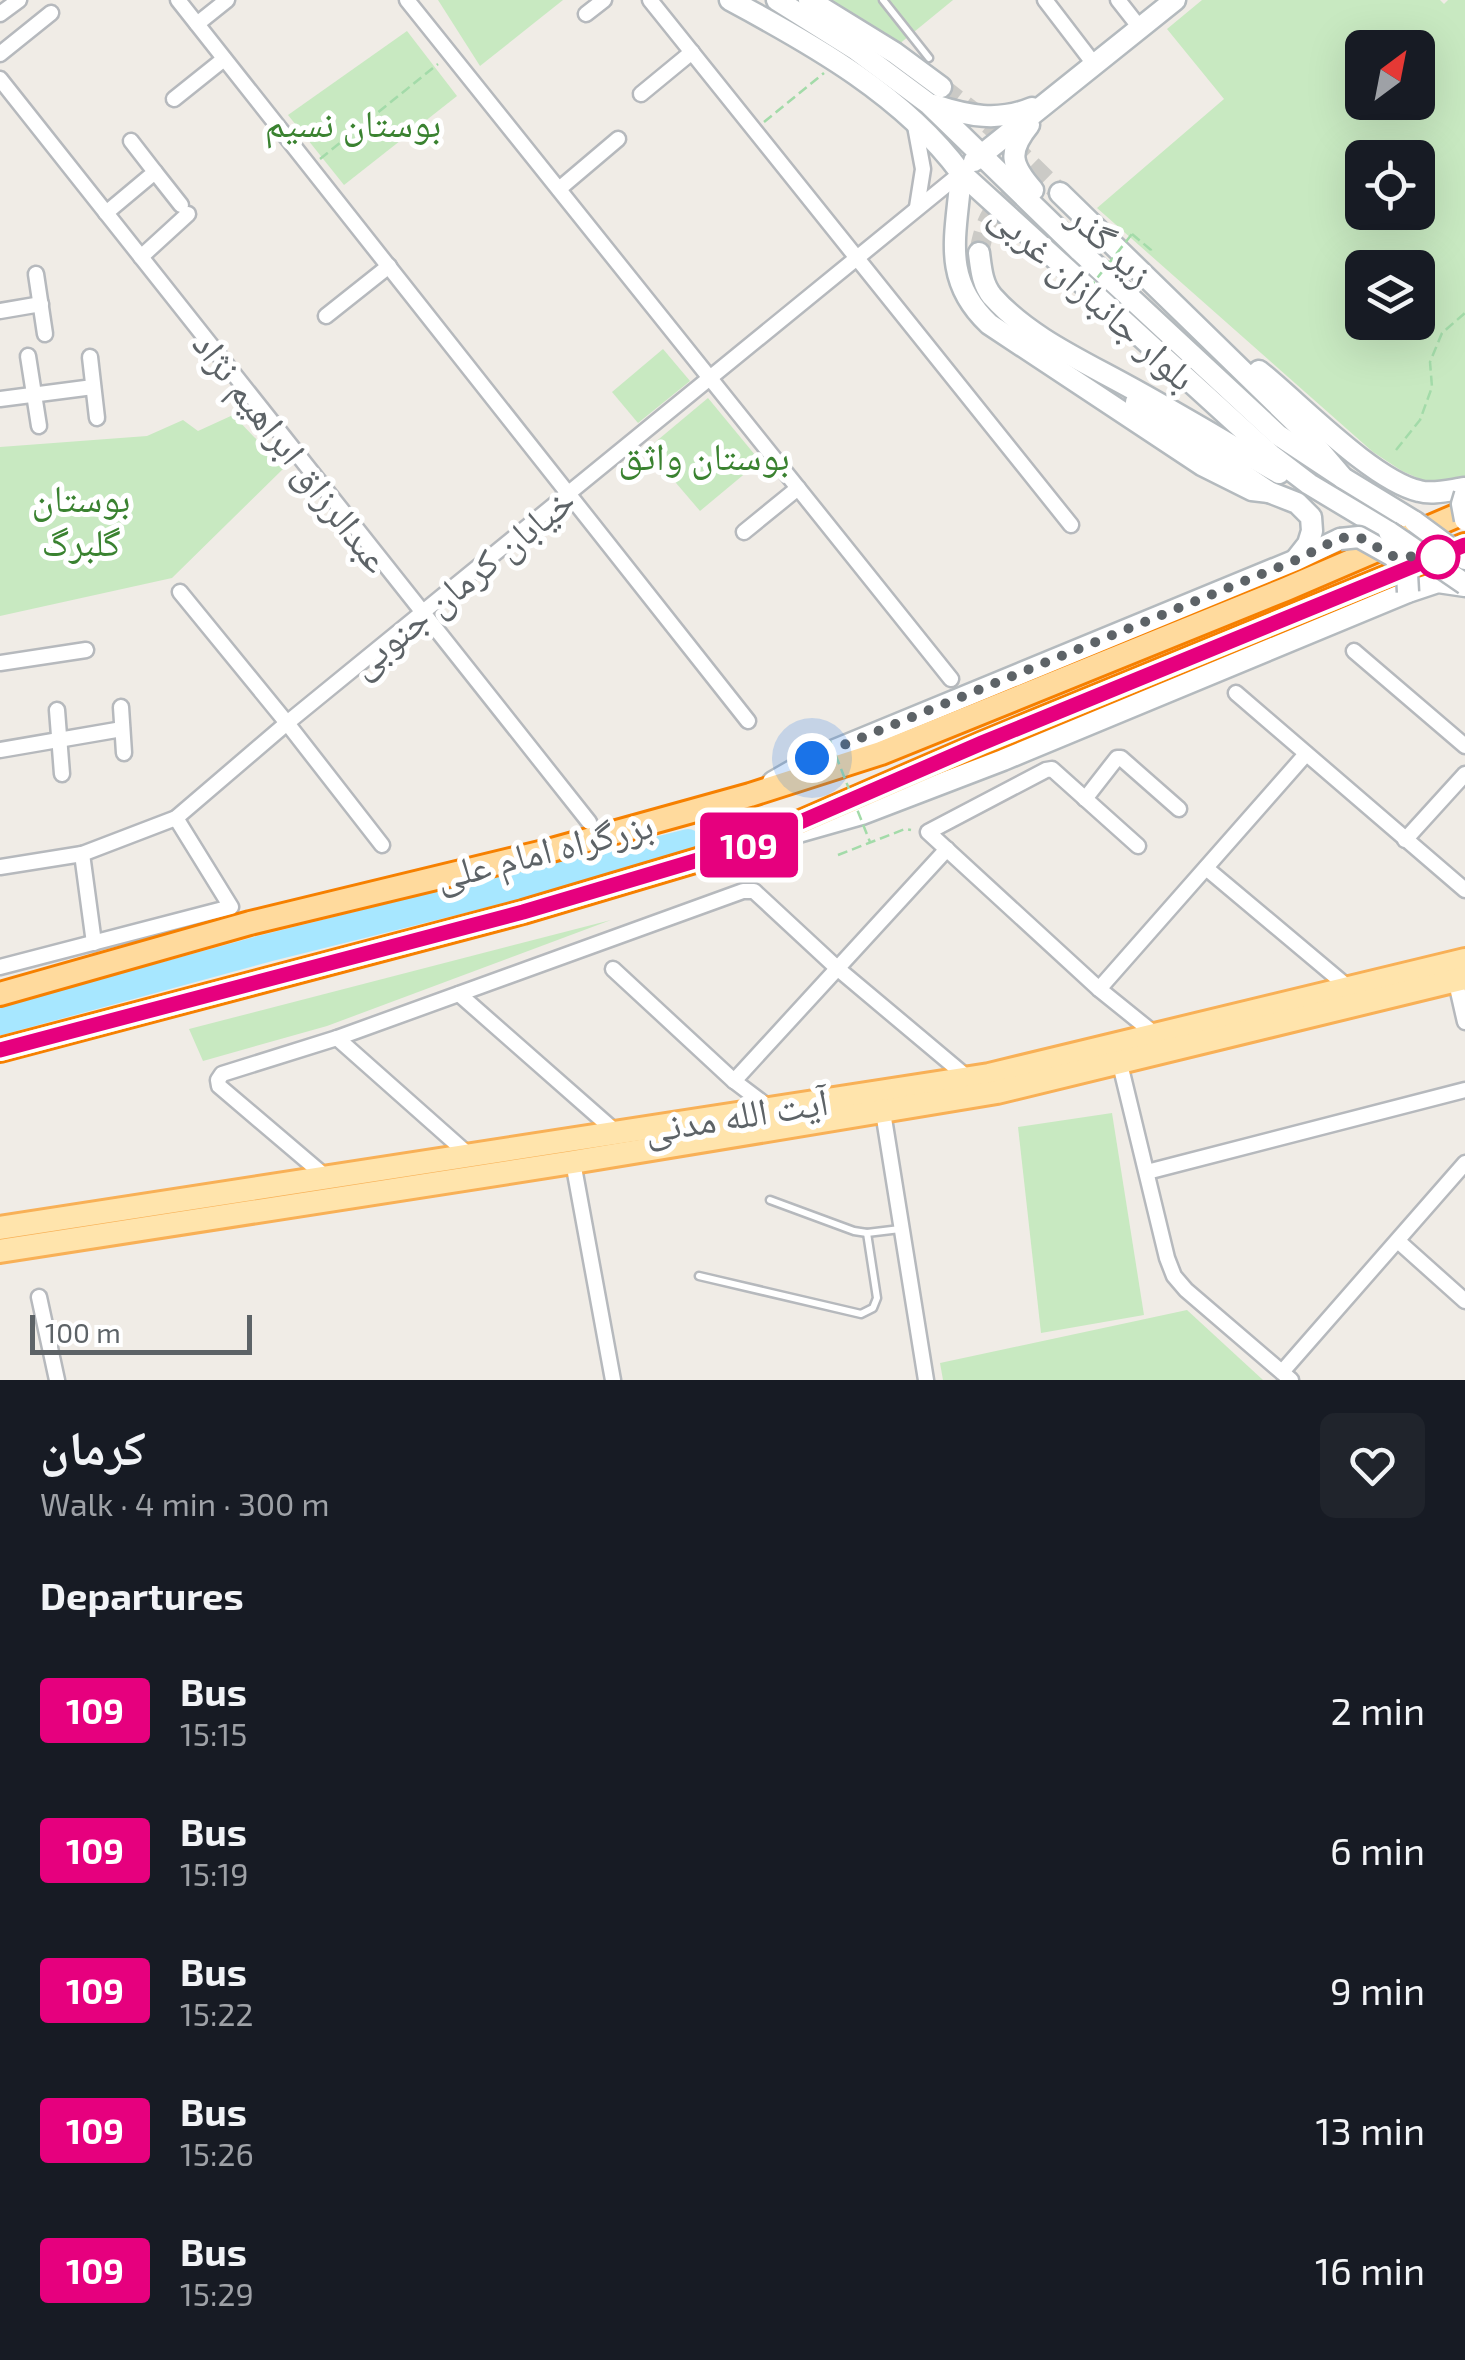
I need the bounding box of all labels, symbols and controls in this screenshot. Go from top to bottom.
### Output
north arrow [1345,30,1435,120]
map controls [1345,30,1435,340]
park label: بوستان نسیم [265,99,441,149]
button: locate [1345,140,1435,230]
street label: بلوار جانبازان غربی [981,191,1206,401]
street label: زیر گذر [1059,192,1164,295]
button: layers [1345,250,1435,340]
street label: عبدالرزاق ابراهیم نژاد [181,321,401,583]
park label: بوستان واثق [618,432,790,480]
park label: بوستان گلبرگ [32,474,130,564]
street label: خیابان کرمان جنوبی [339,476,584,687]
unlabelled marker [1417,536,1459,578]
your location [787,733,837,783]
street label: بزرگراه امام علی [431,800,658,902]
line badge: 109 [692,812,806,878]
text: 109 [720,824,778,866]
street label: آیت الله مدنی [641,1077,833,1153]
scale bar [30,1310,252,1354]
text: 100 m [45,1315,121,1349]
button: heart [1320,1413,1425,1518]
text: کرمان [40,1417,146,1475]
text: Walk · 4 min · 300 m [40,1484,330,1522]
text: Departures [40,1572,244,1618]
text: Bus [180,1668,247,1714]
text: 2 min [1330,1687,1425,1733]
text: 109 [66,1689,124,1731]
text: 15:15 [180,1714,247,1752]
text: Bus [180,1808,247,1854]
text: 6 min [1330,1827,1425,1873]
text: 109 [66,1829,124,1871]
text: 15:19 [180,1854,248,1892]
text: Bus [180,1948,247,1994]
text: 9 min [1330,1967,1425,2013]
text: 109 [66,1969,124,2011]
text: 15:22 [180,1994,253,2032]
text: Bus [180,2088,247,2134]
text: 13 min [1315,2107,1425,2153]
text: 109 [66,2109,124,2151]
text: 15:26 [180,2134,254,2172]
text: Bus [180,2228,247,2274]
text: 16 min [1315,2247,1425,2293]
text: 109 [66,2249,124,2291]
text: 15:29 [180,2274,254,2312]

